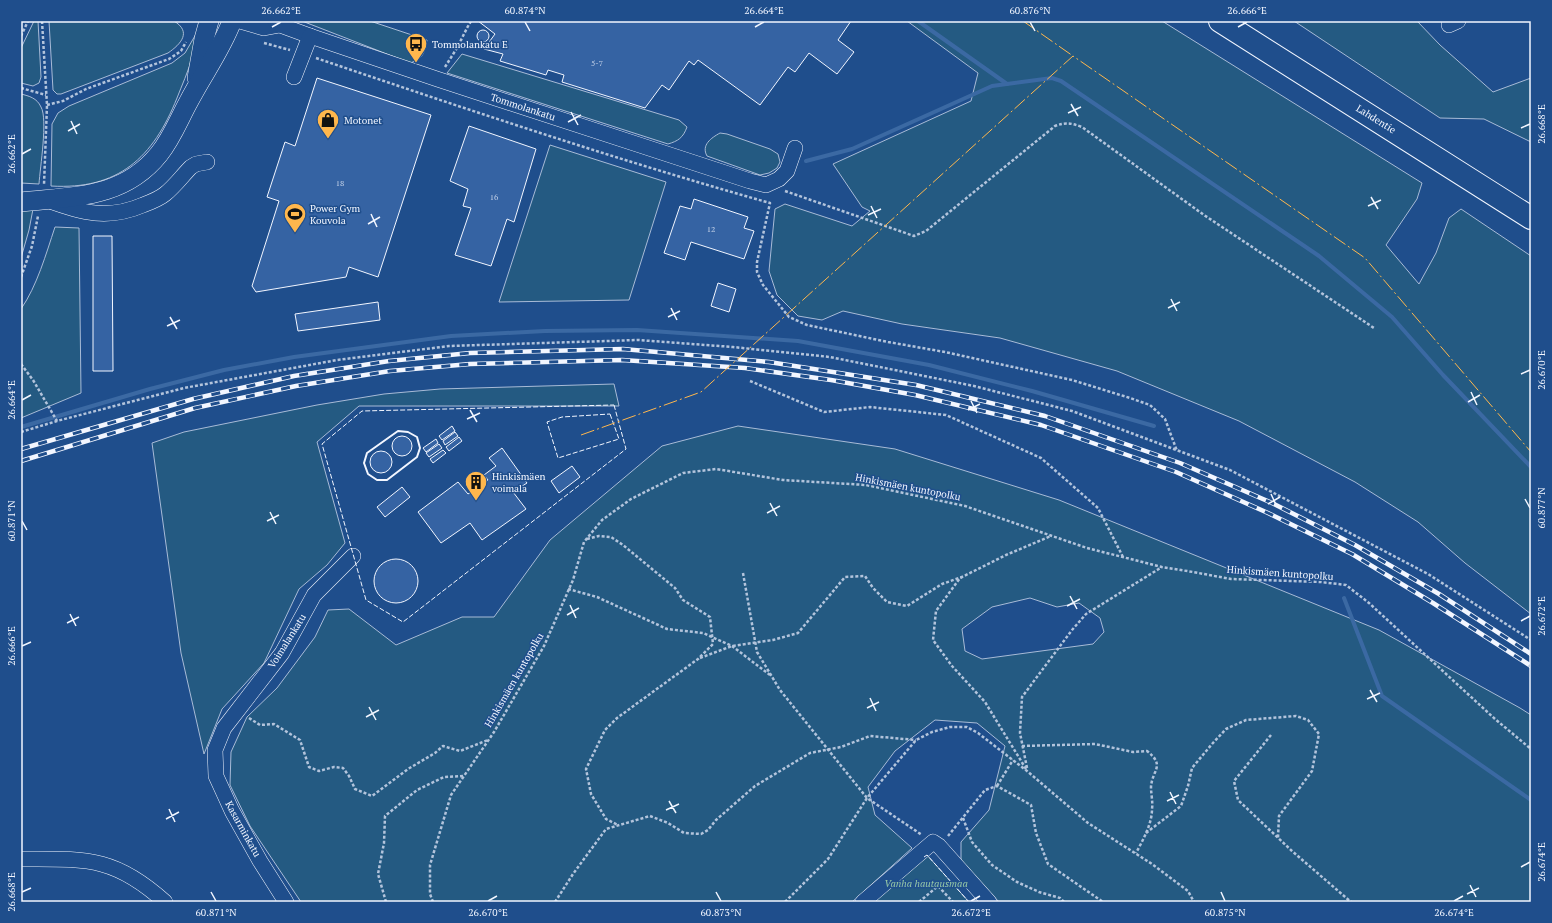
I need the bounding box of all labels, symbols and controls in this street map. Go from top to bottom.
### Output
text: 26.662°E [261,4,301,17]
text: 60.874°N [505,4,546,17]
text: 26.664°E [744,4,784,17]
text: 60.876°N [1010,4,1051,17]
text: 26.666°E [1227,4,1267,17]
bus stop icon: Tommolankatu E [403,31,429,64]
place label: Tommolankatu E [432,38,508,51]
house number: 5-7 [591,58,603,68]
street label: Tommolankatu [489,90,557,124]
street label: Lahdentie [1354,102,1398,136]
text: 26.668°E [1535,104,1548,144]
shop icon: Motonet [315,107,341,140]
place label: Motonet [344,114,382,127]
text: 26.662°E [5,134,18,174]
house number: 18 [336,178,344,188]
house number: 16 [490,192,499,202]
sports icon: Power Gym Kouvola [282,201,308,234]
place label: Power Gym Kouvola [310,202,360,227]
house number: 12 [707,224,715,234]
text: 26.670°E [1535,350,1548,390]
text: 26.664°E [5,380,18,420]
building icon: Hinkismäen voimala [463,469,489,502]
place label: Hinkismäen voimala [491,470,545,495]
street label: Hinkismäen kuntopolku [854,470,962,504]
text: 60.877°N [1535,487,1548,529]
text: 60.871°N [5,500,18,542]
street label: Hinkismäen kuntopolku [1226,563,1334,583]
text: 26.672°E [1535,596,1548,636]
street label: Voimalankatu [265,611,309,671]
text: 26.666°E [5,626,18,666]
street label: Hinkismäen kuntopolku [482,630,547,730]
street label: Kasarminkatu [222,799,264,859]
text: 26.674°E [1535,842,1548,882]
text: 26.668°E [5,872,18,912]
park label: Vanha hautausmaa [884,877,968,890]
text: 60.871°N [196,906,237,919]
text: 26.670°E [468,906,508,919]
text: 60.873°N [701,906,742,919]
text: 26.672°E [951,906,991,919]
text: 60.875°N [1205,906,1246,919]
text: 26.674°E [1434,906,1474,919]

